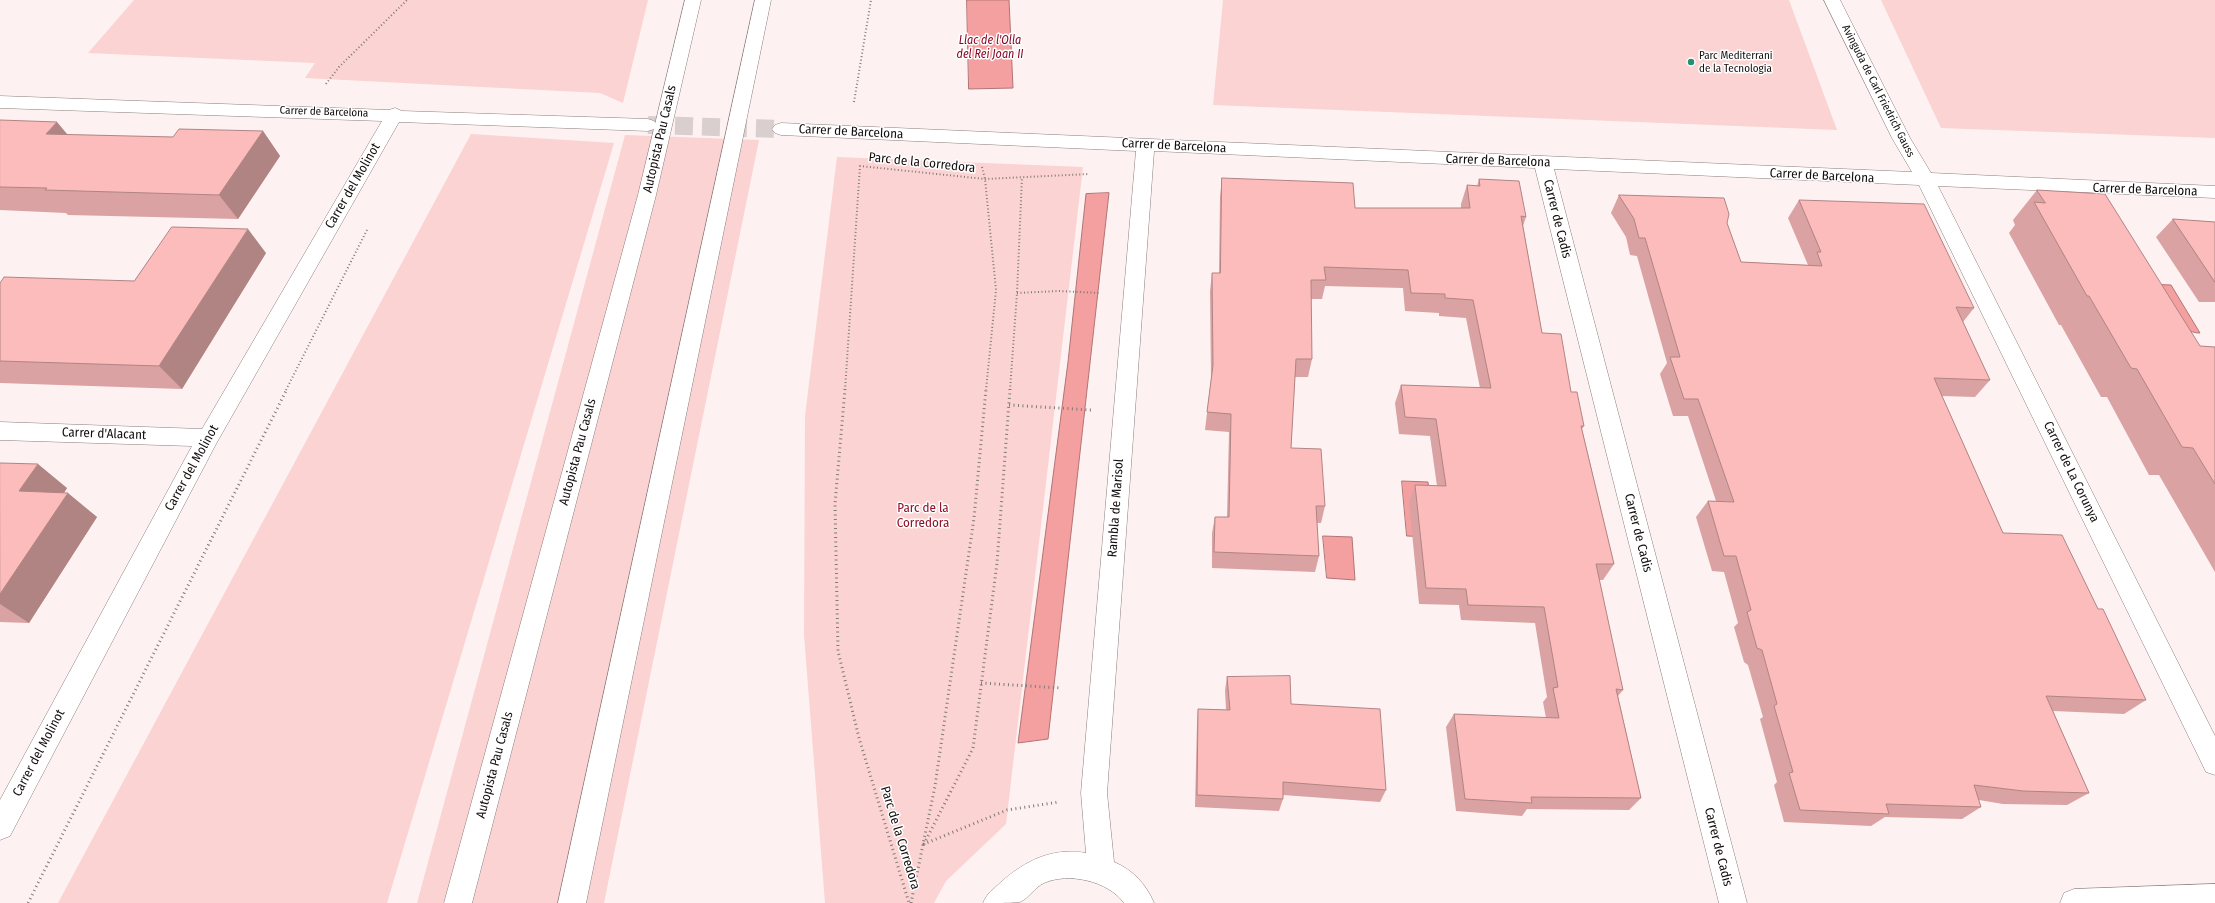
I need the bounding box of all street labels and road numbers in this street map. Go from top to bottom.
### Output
street label: Avinguda de Carl Friedrich Gauss [1839,23,1917,159]
street label: Autopista Pau Casals [640,84,680,194]
street label: Carrer de Barcelona [279,104,369,120]
street label: Carrer de Barcelona [798,121,904,143]
street label: Carrer de Barcelona [1121,135,1227,157]
street label: Carrer del Molinot [322,140,384,232]
street label: Parc de la Corredora [868,150,976,176]
street label: Carrer de Barcelona [1445,151,1551,171]
street label: Carrer de Barcelona [1769,165,1875,187]
street label: Carrer de Cadis [1540,178,1574,260]
street label: Carrer de Barcelona [2092,180,2198,200]
street label: Autopista Pau Casals [556,397,600,507]
street label: Carrer de La Corunya [2040,419,2102,525]
street label: Carrer del Molinot [162,422,222,514]
street label: Carrer d'Alacant [62,425,146,443]
street label: Rambla de Marisol [1105,458,1127,558]
street label: Carrer de Cadis [1621,492,1655,574]
street label: Carrer del Molinot [10,707,68,799]
street label: Autopista Pau Casals [473,710,517,820]
street label: Parc de la Corredora [877,784,923,892]
street label: Carrer de Cadis [1701,806,1735,888]

